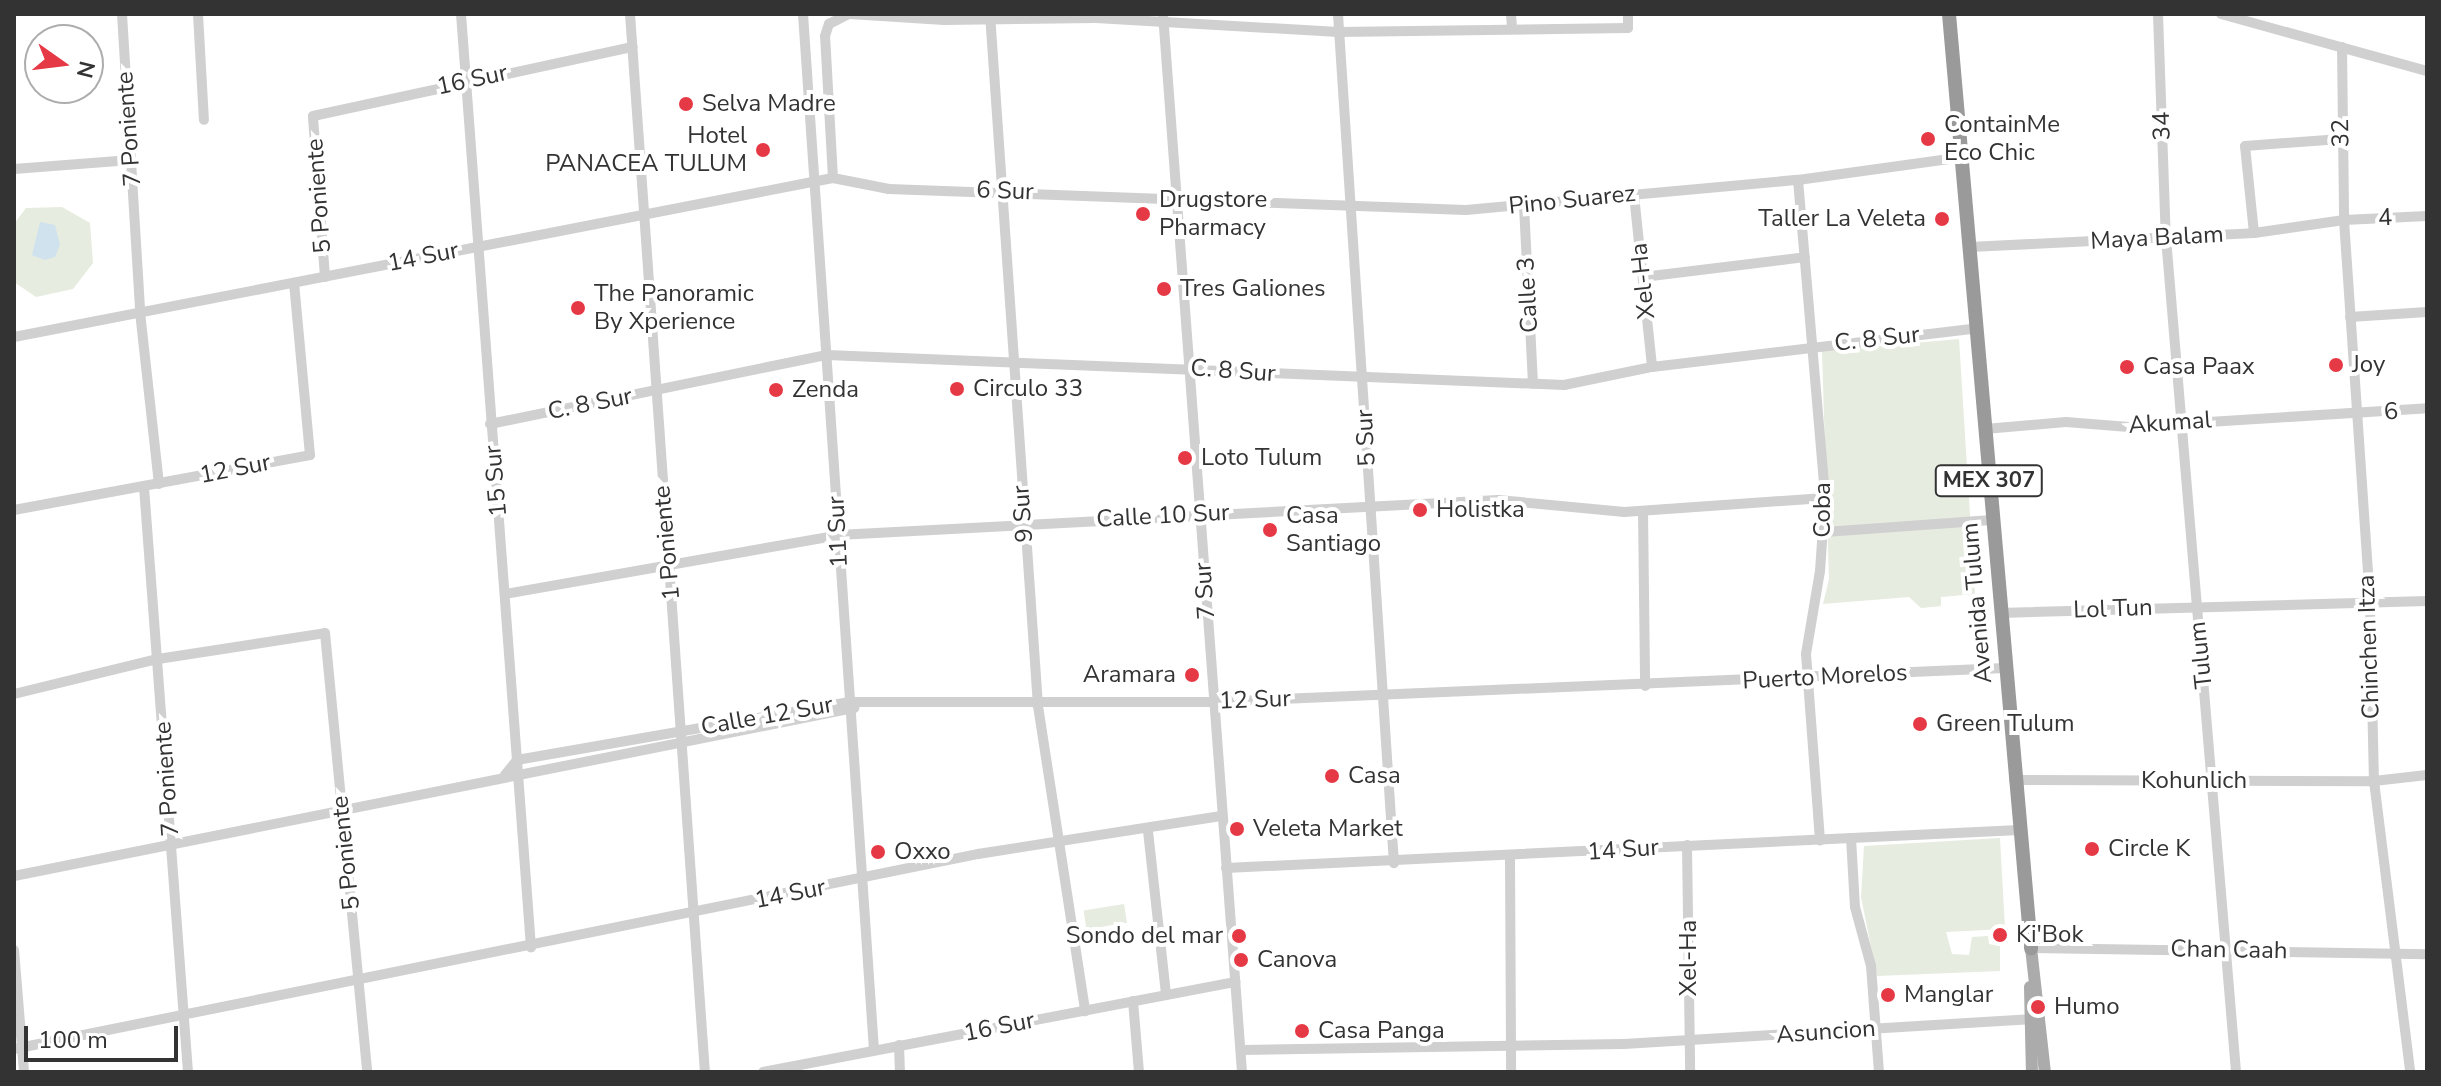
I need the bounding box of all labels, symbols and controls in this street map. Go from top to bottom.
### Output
north arrow [24,24,104,104]
text: N [69,58,102,81]
street label: 16 Sur [434,58,510,102]
street label: 7 Poniente [111,71,147,187]
place label: Selva Madre [702,90,836,118]
marker: Selva Madre [677,95,695,113]
place label: ContainMe Eco Chic [1944,111,2060,167]
street label: 34 [2147,111,2177,141]
street label: 32 [2326,118,2356,148]
place label: Hotel PANACEA TULUM [545,122,747,178]
marker: ContainMe Eco Chic [1919,130,1937,148]
street label: 5 Poniente [301,138,337,254]
marker: Hotel PANACEA TULUM [754,141,772,159]
street label: 6 Sur [976,176,1034,206]
street label: Pino Suarez [1507,179,1637,221]
place label: Drugstore Pharmacy [1159,186,1267,242]
street label: 4 [2377,203,2393,233]
marker: Drugstore Pharmacy [1134,205,1152,223]
place label: Taller La Veleta [1758,205,1926,233]
marker: Taller La Veleta [1933,210,1951,228]
street label: Maya Balam [2090,220,2224,256]
street label: 14 Sur [385,236,461,278]
street label: Xel-Ha [1625,242,1661,320]
street label: Calle 3 [1512,256,1544,334]
place label: Tres Galiones [1180,275,1326,303]
place label: The Panoramic By Xperience [594,280,754,336]
marker: Tres Galiones [1155,280,1173,298]
marker: The Panoramic By Xperience [569,299,587,317]
street label: C. 8 Sur [1833,320,1921,358]
place label: Joy [2352,351,2385,379]
place label: Casa Paax [2143,353,2255,381]
street label: C. 8 Sur [1189,354,1277,388]
marker: Joy [2327,356,2345,374]
marker: Casa Paax [2118,358,2136,376]
place label: Circulo 33 [973,375,1083,403]
place label: Zenda [792,376,859,404]
marker: Circulo 33 [948,380,966,398]
marker: Zenda [767,381,785,399]
street label: C. 8 Sur [545,382,635,426]
street label: 6 [2383,397,2399,427]
street label: Akumal [2127,406,2213,440]
street label: 5 Sur [1350,409,1382,467]
street label: 15 Sur [479,444,513,518]
place label: Loto Tulum [1201,444,1322,472]
street label: 12 Sur [197,448,273,490]
marker: Loto Tulum [1176,449,1194,467]
road number: MEX 307 [1933,463,2045,499]
street label: Coba [1809,482,1837,538]
street label: 1 Poniente [648,484,686,602]
street label: 9 Sur [1007,484,1039,544]
street label: 11 Sur [822,495,854,569]
place label: Holistka [1436,496,1525,524]
street label: Calle 10 Sur [1096,498,1230,534]
marker: Holistka [1411,501,1429,519]
place label: Casa Santiago [1286,502,1381,558]
marker: Casa Santiago [1261,521,1279,539]
street label: Avenida Tulum [1956,521,1998,685]
street label: 7 Sur [1189,561,1221,621]
street label: Chinchen Itza [2352,574,2386,720]
street label: Lol Tun [2073,593,2153,625]
street label: Tulum [2183,620,2219,690]
street label: Puerto Morelos [1742,658,1908,696]
place label: Aramara [1083,661,1176,689]
marker: Aramara [1183,666,1201,684]
street label: 12 Sur [1219,684,1291,716]
street label: Calle 12 Sur [699,690,835,742]
place label: Green Tulum [1936,710,2074,738]
marker: Green Tulum [1911,715,1929,733]
street label: 7 Poniente [149,721,185,837]
place label: Casa [1348,762,1401,790]
marker: Casa [1323,767,1341,785]
street label: Kohunlich [2141,767,2247,795]
street label: 5 Poniente [326,794,366,912]
place label: Veleta Market [1253,815,1403,843]
marker: Veleta Market [1228,820,1246,838]
street label: 14 Sur [1586,833,1660,867]
place label: Circle K [2108,835,2190,863]
place label: Oxxo [894,838,951,866]
marker: Circle K [2083,840,2101,858]
marker: Oxxo [869,843,887,861]
street label: 14 Sur [752,873,828,915]
street label: Xel-Ha [1675,920,1703,996]
place label: Ki'Bok [2016,921,2083,949]
place label: Sondo del mar [1066,922,1223,950]
marker: Ki'Bok [1991,926,2009,944]
marker: Sondo del mar [1230,927,1248,945]
street label: Chan Caah [2170,935,2288,965]
place label: Canova [1257,946,1337,974]
marker: Canova [1232,951,1250,969]
place label: Manglar [1904,981,1993,1009]
marker: Manglar [1879,986,1897,1004]
place label: Humo [2054,993,2120,1021]
marker: Humo [2029,998,2047,1016]
street label: 16 Sur [961,1006,1037,1048]
scale bar [28,1010,182,1060]
street label: Asuncion [1775,1014,1877,1050]
place label: Casa Panga [1318,1017,1445,1045]
marker: Casa Panga [1293,1022,1311,1040]
text: 100 m [38,1024,108,1056]

